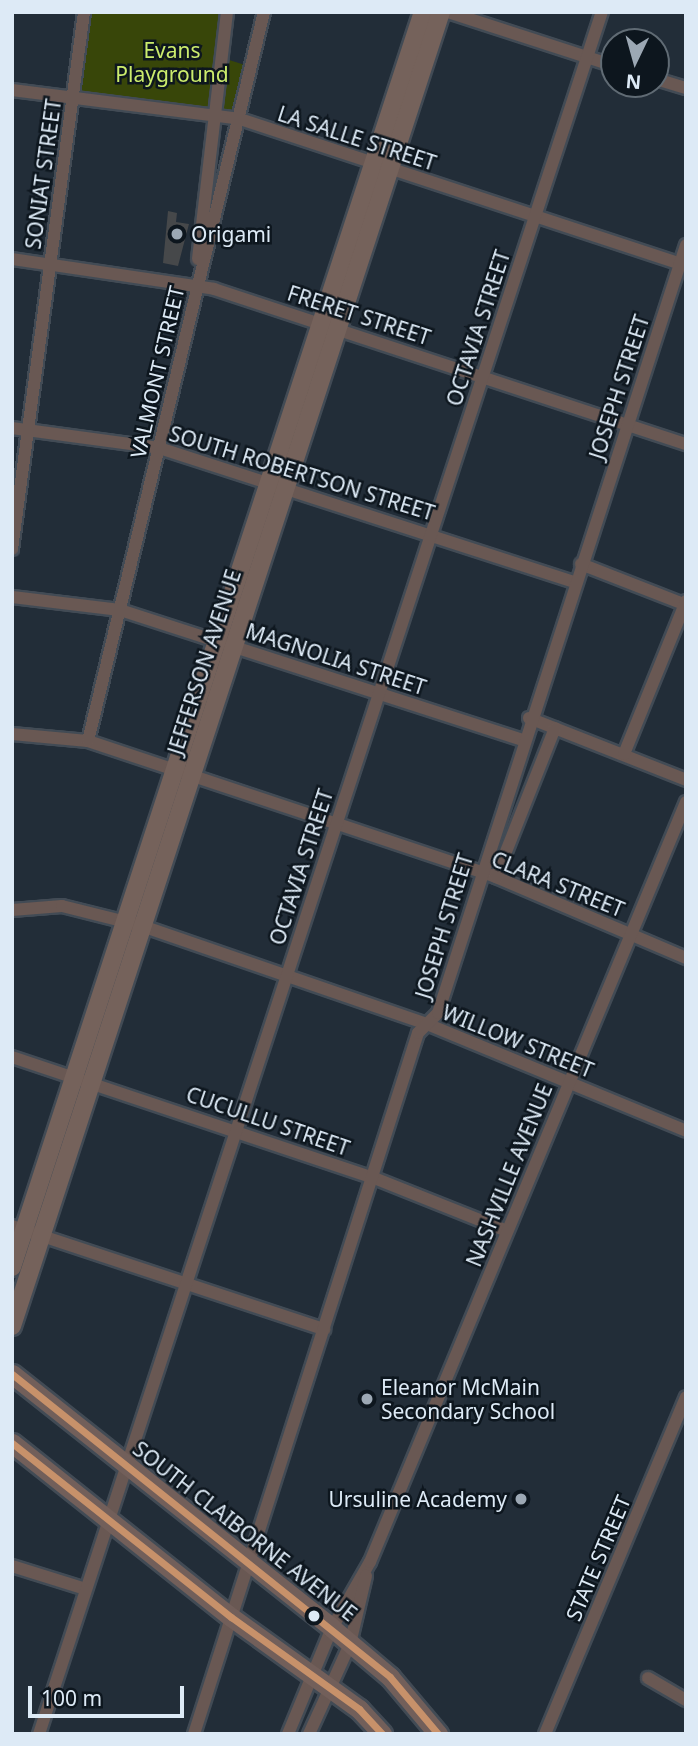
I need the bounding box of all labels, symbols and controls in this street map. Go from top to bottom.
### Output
north arrow [600,28,670,98]
park label: Evans Playground [115,37,229,87]
text: N [625,68,642,96]
street label: SONIAT STREET [20,97,66,251]
street label: LA SALLE STREET [275,100,439,176]
place label: Origami [191,221,271,247]
marker: Origami [169,226,185,242]
street label: OCTAVIA STREET [441,247,515,409]
street label: FRERET STREET [284,280,434,350]
street label: VALMONT STREET [125,283,189,461]
street label: JOSEPH STREET [584,312,654,462]
street label: SOUTH ROBERTSON STREET [166,421,438,525]
street label: JEFFERSON AVENUE [162,566,246,758]
street label: MAGNOLIA STREET [243,618,429,700]
street label: OCTAVIA STREET [264,786,338,948]
street label: CLARA STREET [488,846,628,922]
street label: JOSEPH STREET [410,850,478,1002]
street label: WILLOW STREET [439,999,597,1083]
street label: NASHVILLE AVENUE [461,1080,557,1270]
street label: CUCULLU STREET [183,1081,353,1161]
place label: Eleanor McMain Secondary School [381,1374,555,1424]
marker: Eleanor McMain Secondary School [359,1391,375,1407]
street label: SOUTH CLAIBORNE AVENUE [128,1436,362,1626]
place label: Ursuline Academy [328,1486,507,1512]
marker: Ursuline Academy [513,1491,529,1507]
street label: STATE STREET [560,1491,636,1625]
unlabelled marker [307,1609,321,1623]
scale bar [32,1672,187,1716]
text: 100 m [41,1684,102,1712]

